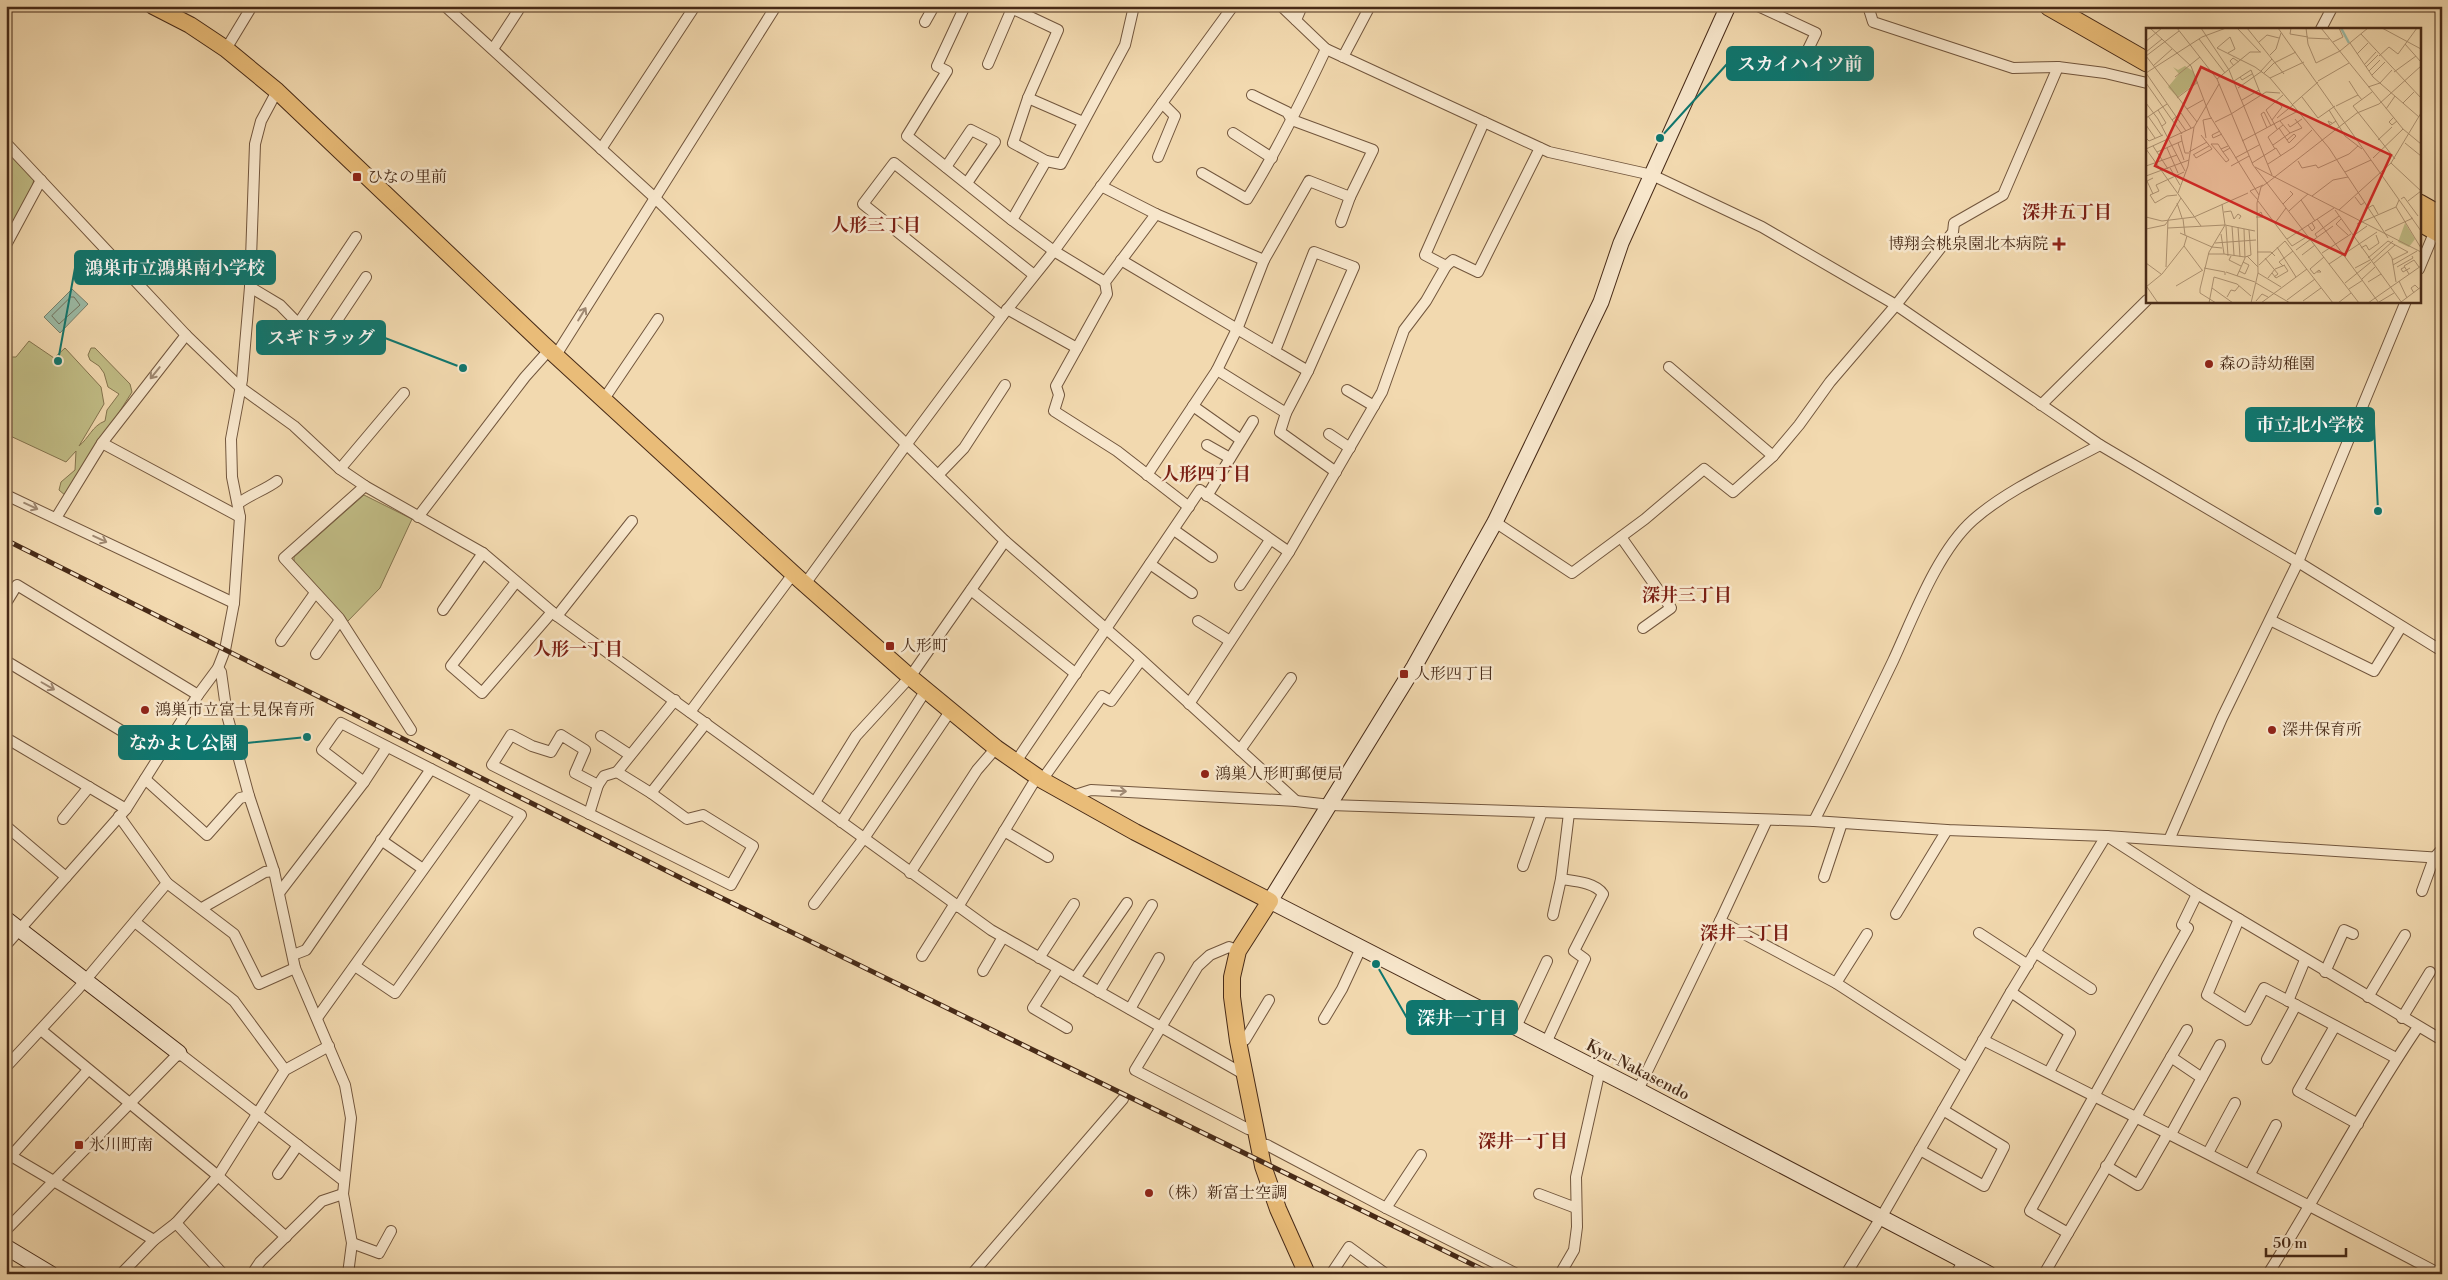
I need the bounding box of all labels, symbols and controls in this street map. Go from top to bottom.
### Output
inset map [2146,28,2420,302]
callout: スカイハイツ前 [1727,47,1873,80]
text: スカイハイツ前 [1737,53,1863,76]
place label: ひなの里前 [367,167,447,187]
marker: ひなの里前 [351,171,363,183]
district label: 深井五丁目 [2022,201,2112,224]
district label: 人形三丁目 [831,214,921,237]
place label: 博翔会桃泉園北本病院 [1888,234,2048,254]
marker: 博翔会桃泉園北本病院 [2052,237,2066,251]
callout: 鴻巣市立鴻巣南小学校 [75,251,275,284]
text: 鴻巣市立鴻巣南小学校 [85,257,265,280]
one-way arrow [578,308,588,322]
callout: スギドラッグ [257,321,385,354]
text: スギドラッグ [267,327,375,350]
place label: 森の詩幼稚園 [2219,354,2315,374]
marker: 森の詩幼稚園 [2203,358,2215,370]
one-way arrow [150,366,161,379]
callout: 市立北小学校 [2246,408,2374,441]
text: 市立北小学校 [2256,414,2364,437]
district label: 人形四丁目 [1161,463,1251,486]
one-way arrow [23,502,38,512]
one-way arrow [93,534,108,544]
district label: 深井三丁目 [1642,584,1732,607]
place label: 人形町 [900,636,948,656]
district label: 人形一丁目 [533,638,623,661]
marker: 人形町 [884,640,896,652]
place label: 人形四丁目 [1414,664,1494,684]
marker: 人形四丁目 [1398,668,1410,680]
one-way arrow [41,681,55,691]
place label: 鴻巣市立富士見保育所 [155,700,315,720]
marker: 鴻巣市立富士見保育所 [139,704,151,716]
place label: 深井保育所 [2282,720,2362,740]
marker: 深井保育所 [2266,724,2278,736]
callout: なかよし公園 [119,726,247,759]
text: なかよし公園 [129,732,237,755]
place label: 鴻巣人形町郵便局 [1215,764,1343,784]
marker: 鴻巣人形町郵便局 [1199,768,1211,780]
one-way arrow [1111,787,1127,796]
district label: 深井二丁目 [1700,922,1790,945]
callout: 深井一丁目 [1407,1001,1517,1034]
text: 深井一丁目 [1417,1007,1507,1030]
street label: Kyu-Nakasendo [1583,1035,1693,1105]
district label: 深井一丁目 [1478,1130,1568,1153]
place label: 氷川町南 [89,1135,153,1155]
marker: 氷川町南 [73,1139,85,1151]
place label: （株）新富士空調 [1159,1183,1287,1203]
marker: （株）新富士空調 [1143,1187,1155,1199]
scale bar [2266,1225,2346,1257]
text: 50 m [2273,1234,2307,1253]

